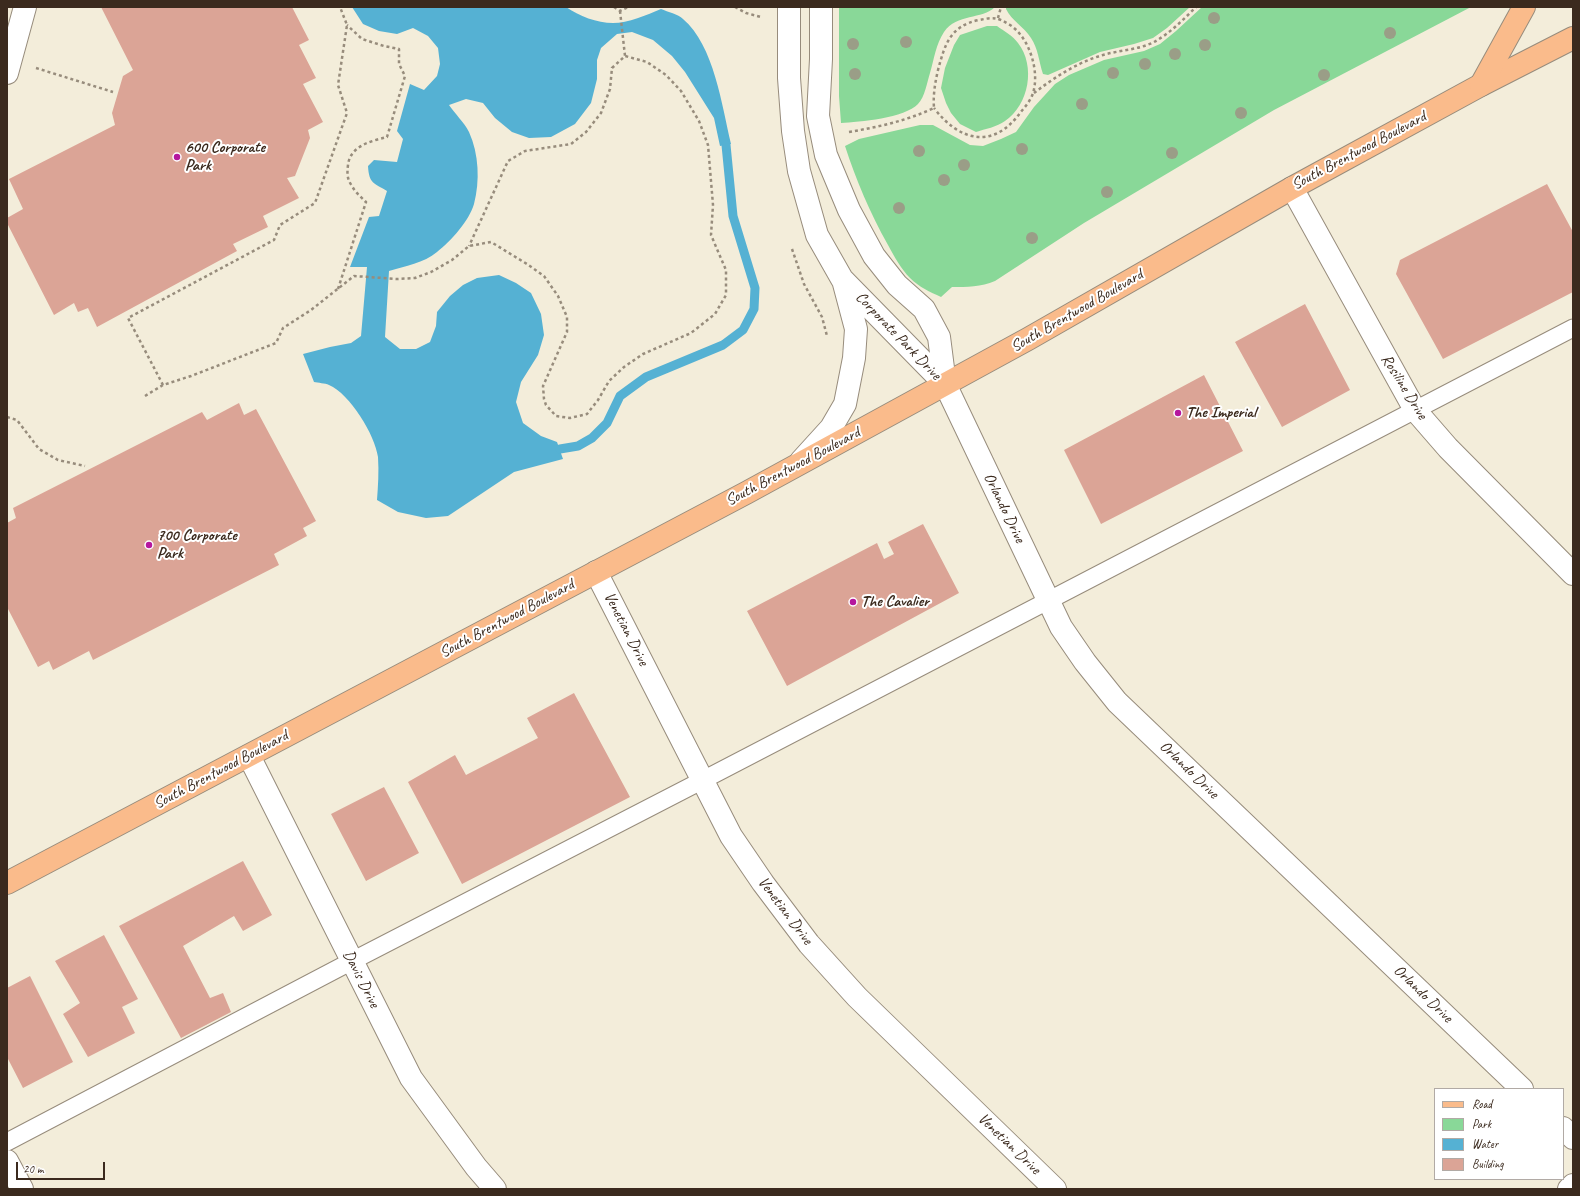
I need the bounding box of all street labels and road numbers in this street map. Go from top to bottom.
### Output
street label: South Brentwood Boulevard [1289,107,1429,195]
street label: South Brentwood Boulevard [1008,265,1146,357]
street label: Corporate Park Drive [851,288,945,384]
street label: Rosiline Drive [1376,351,1432,423]
street label: South Brentwood Boulevard [723,423,863,511]
street label: Orlando Drive [979,470,1029,546]
street label: South Brentwood Boulevard [437,575,577,663]
street label: Venetian Drive [599,589,653,669]
street label: South Brentwood Boulevard [151,726,291,814]
street label: Orlando Drive [1155,737,1223,803]
street label: Venetian Drive [753,873,817,949]
street label: Davis Drive [338,947,384,1011]
street label: Orlando Drive [1389,961,1457,1027]
street label: Venetian Drive [974,1109,1044,1179]

